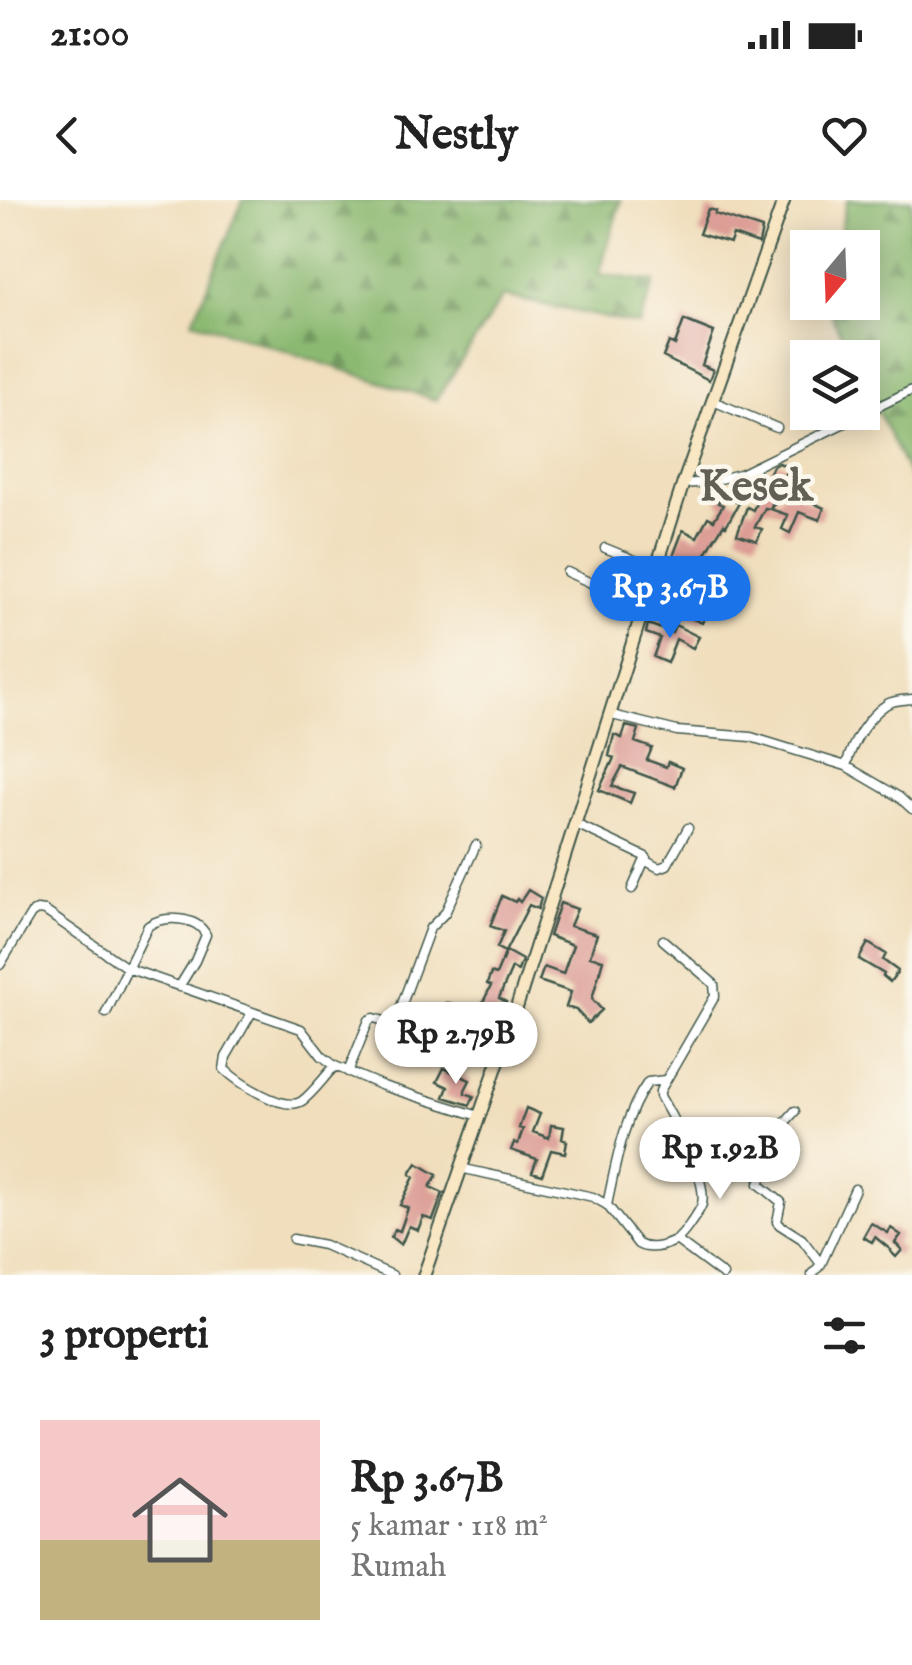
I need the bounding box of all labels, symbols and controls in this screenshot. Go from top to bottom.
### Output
text: 21:00 [50,11,129,59]
text: Nestly [394,107,518,164]
icon: back [40,108,95,163]
icon: heart [817,108,872,163]
north arrow [790,230,880,320]
map controls [790,230,880,430]
button: layers [790,340,880,430]
district label: Kesek [699,459,815,516]
pin: Rp 3.67B [567,556,773,641]
text: Rp 3.67B [612,568,728,609]
pin: Rp 2.79B [353,1002,559,1087]
text: Rp 2.79B [397,1014,515,1055]
pin: Rp 1.92B [617,1117,823,1202]
text: Rp 1.92B [661,1129,779,1170]
icon: filters [817,1308,872,1363]
text: 3 properti [40,1309,209,1362]
text: Rp 3.67B [350,1453,504,1506]
icon: home [120,1460,240,1580]
text: 5 kamar · 118 m² [350,1506,548,1547]
text: Rumah [350,1547,446,1588]

